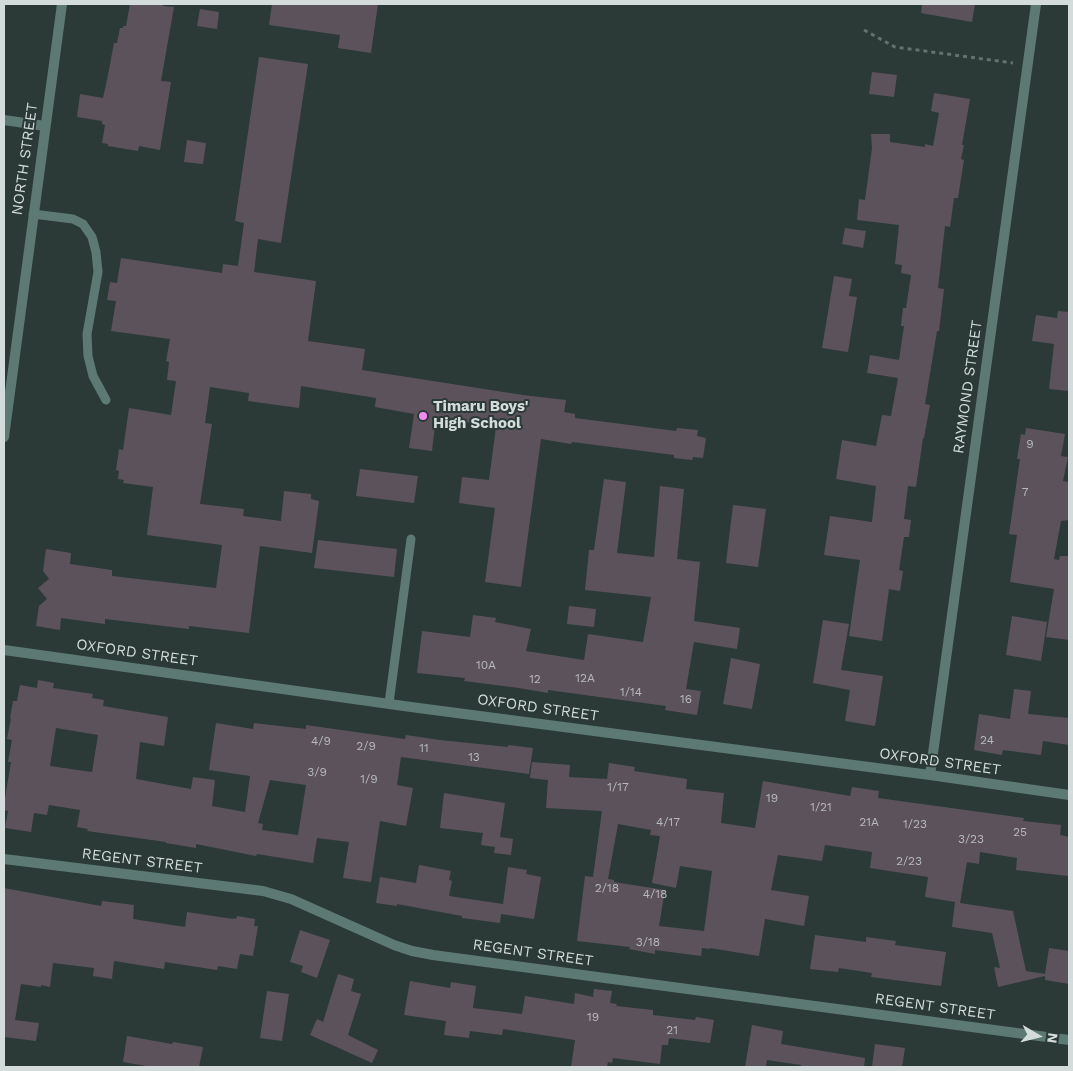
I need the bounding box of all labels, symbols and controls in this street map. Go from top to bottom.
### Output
street label: NORTH STREET [8,102,42,216]
street label: RAYMOND STREET [950,319,986,455]
place label: Timaru Boys' High School [433,398,529,433]
marker: Timaru Boys' High School [417,410,429,422]
house number: 9 [1026,437,1034,451]
house number: 7 [1022,485,1028,499]
street label: OXFORD STREET [75,636,199,670]
house number: 10A [476,658,496,672]
house number: 12A [575,671,595,685]
house number: 12 [529,672,541,686]
house number: 1/14 [620,685,642,699]
street label: OXFORD STREET [476,691,600,725]
house number: 16 [680,692,692,706]
house number: 24 [980,733,994,747]
house number: 4/9 [311,734,331,748]
house number: 2/9 [356,739,376,753]
house number: 11 [419,741,429,755]
street label: OXFORD STREET [878,745,1002,779]
house number: 13 [468,750,480,764]
house number: 3/9 [307,765,327,779]
house number: 1/9 [360,772,378,786]
house number: 1/17 [607,780,629,794]
house number: 19 [766,791,778,805]
house number: 1/21 [810,800,832,814]
house number: 4/17 [656,815,680,829]
house number: 21A [859,815,879,829]
house number: 1/23 [903,817,927,831]
house number: 25 [1013,825,1027,839]
house number: 3/23 [958,832,984,846]
street label: REGENT STREET [81,845,203,877]
house number: 2/23 [896,854,922,868]
house number: 2/18 [595,881,619,895]
house number: 4/18 [643,887,667,901]
house number: 3/18 [636,935,660,949]
street label: REGENT STREET [472,936,594,970]
street label: REGENT STREET [874,990,996,1024]
house number: 19 [587,1010,599,1024]
north arrow [1013,1011,1063,1061]
house number: 21 [666,1023,678,1037]
text: N [1044,1032,1061,1044]

